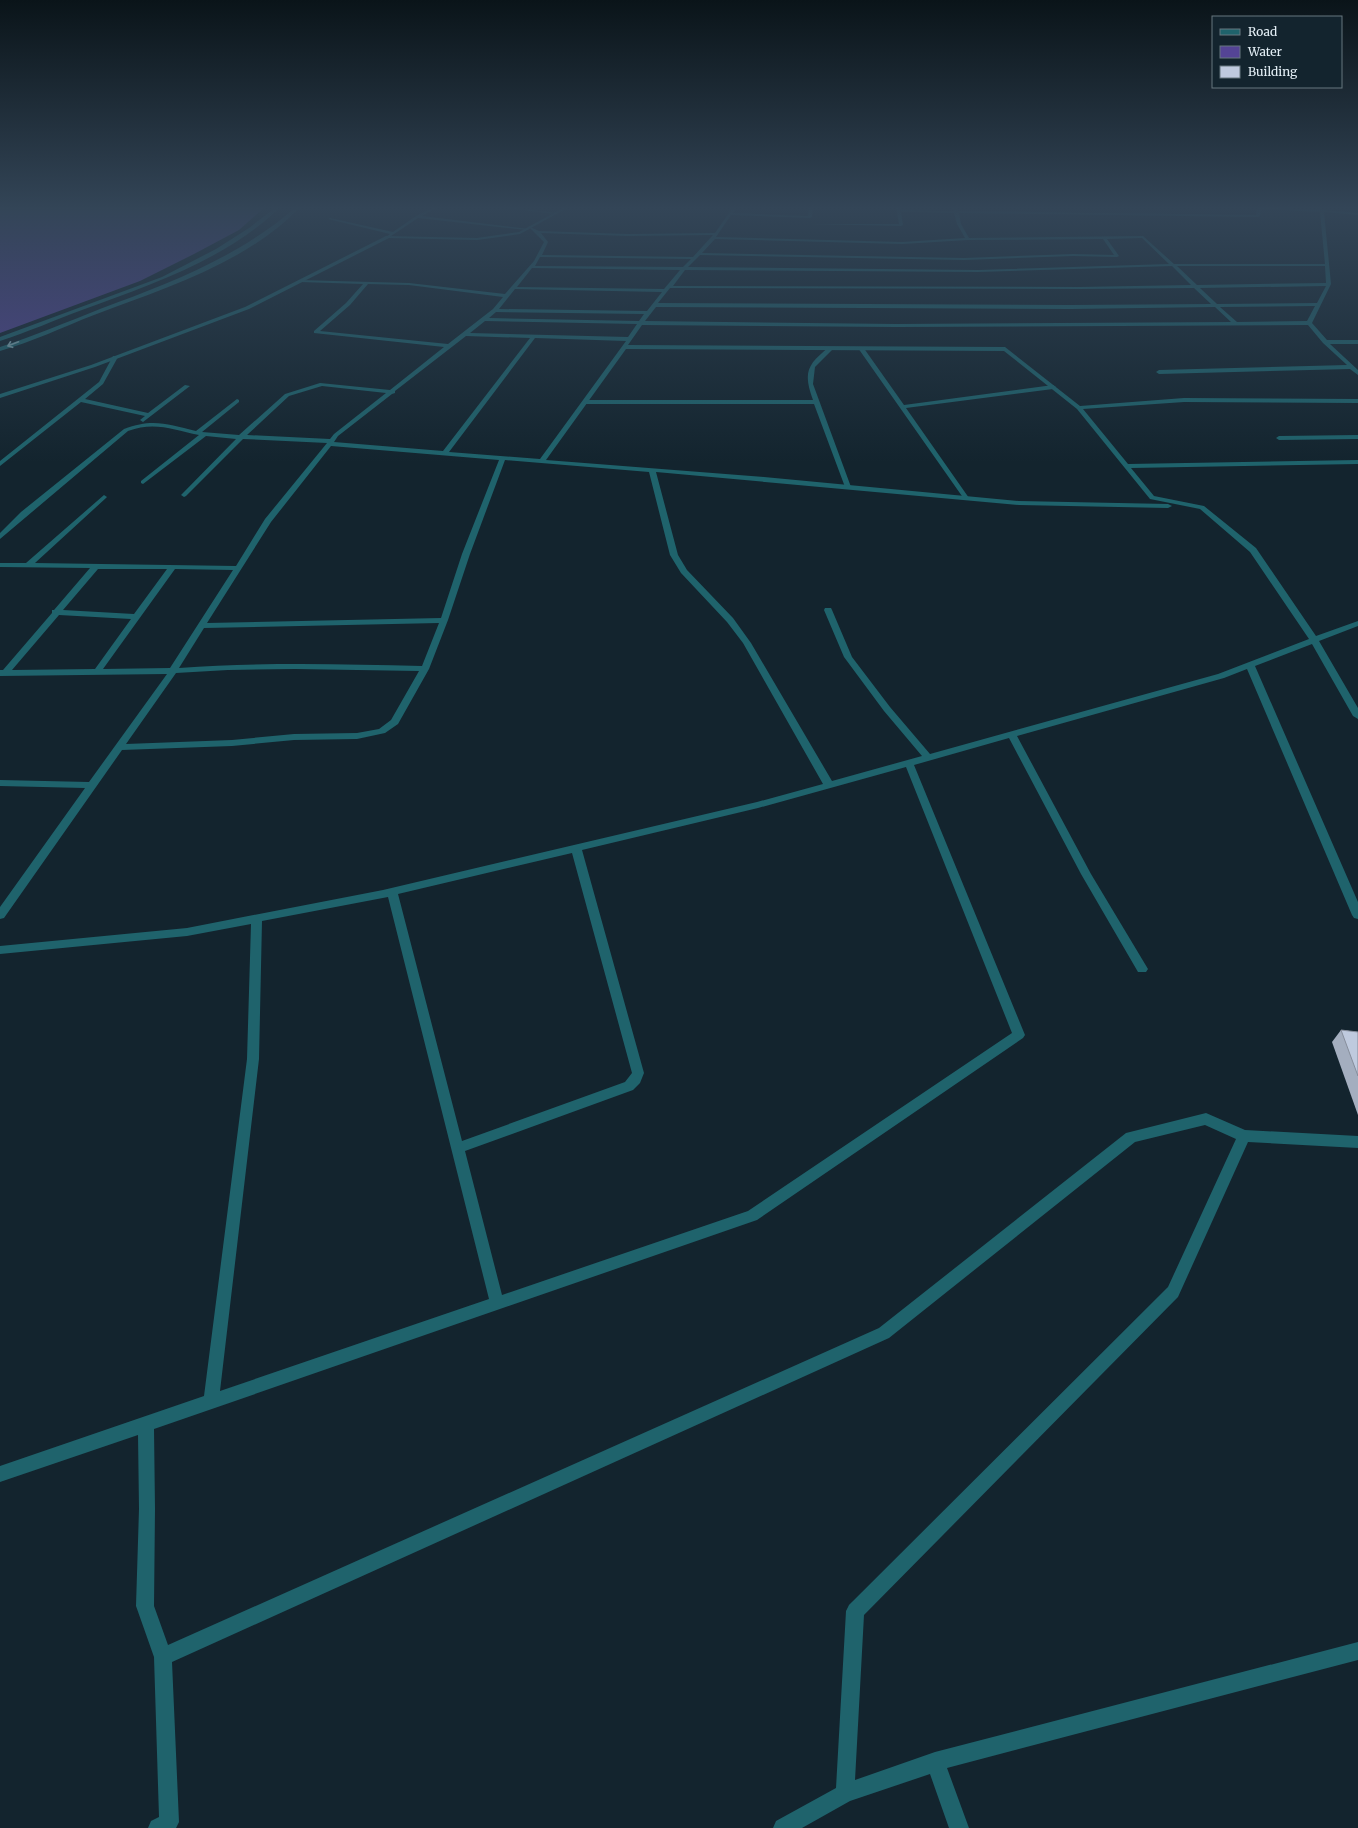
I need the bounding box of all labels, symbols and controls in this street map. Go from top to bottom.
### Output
legend [1212,16,1342,88]
text: Road [1248,24,1277,39]
text: Water [1247,44,1283,59]
text: Building [1248,64,1298,79]
one-way arrow [7,341,19,349]

